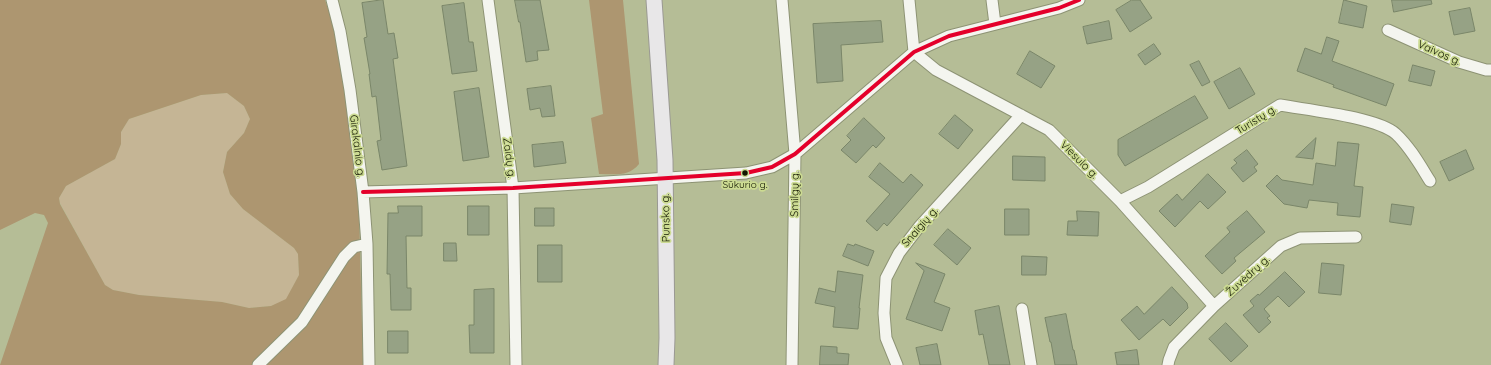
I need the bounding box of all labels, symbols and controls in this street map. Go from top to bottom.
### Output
street label: Vaivos g. [1415,38,1463,68]
street label: Turistų g. [1233,102,1279,138]
street label: Girakalnio g. [347,114,367,178]
street label: Zaidų g. [500,137,518,179]
street label: Viesulo g. [1057,138,1101,182]
marker: Sūkurio g. [740,168,750,178]
street label: Smilgų g. [788,171,802,217]
place label: Sūkurio g. [722,179,768,191]
street label: Punsko g. [659,194,673,242]
street label: Snaigių g. [899,204,941,250]
street label: Žuvėdrų g. [1223,253,1273,299]

